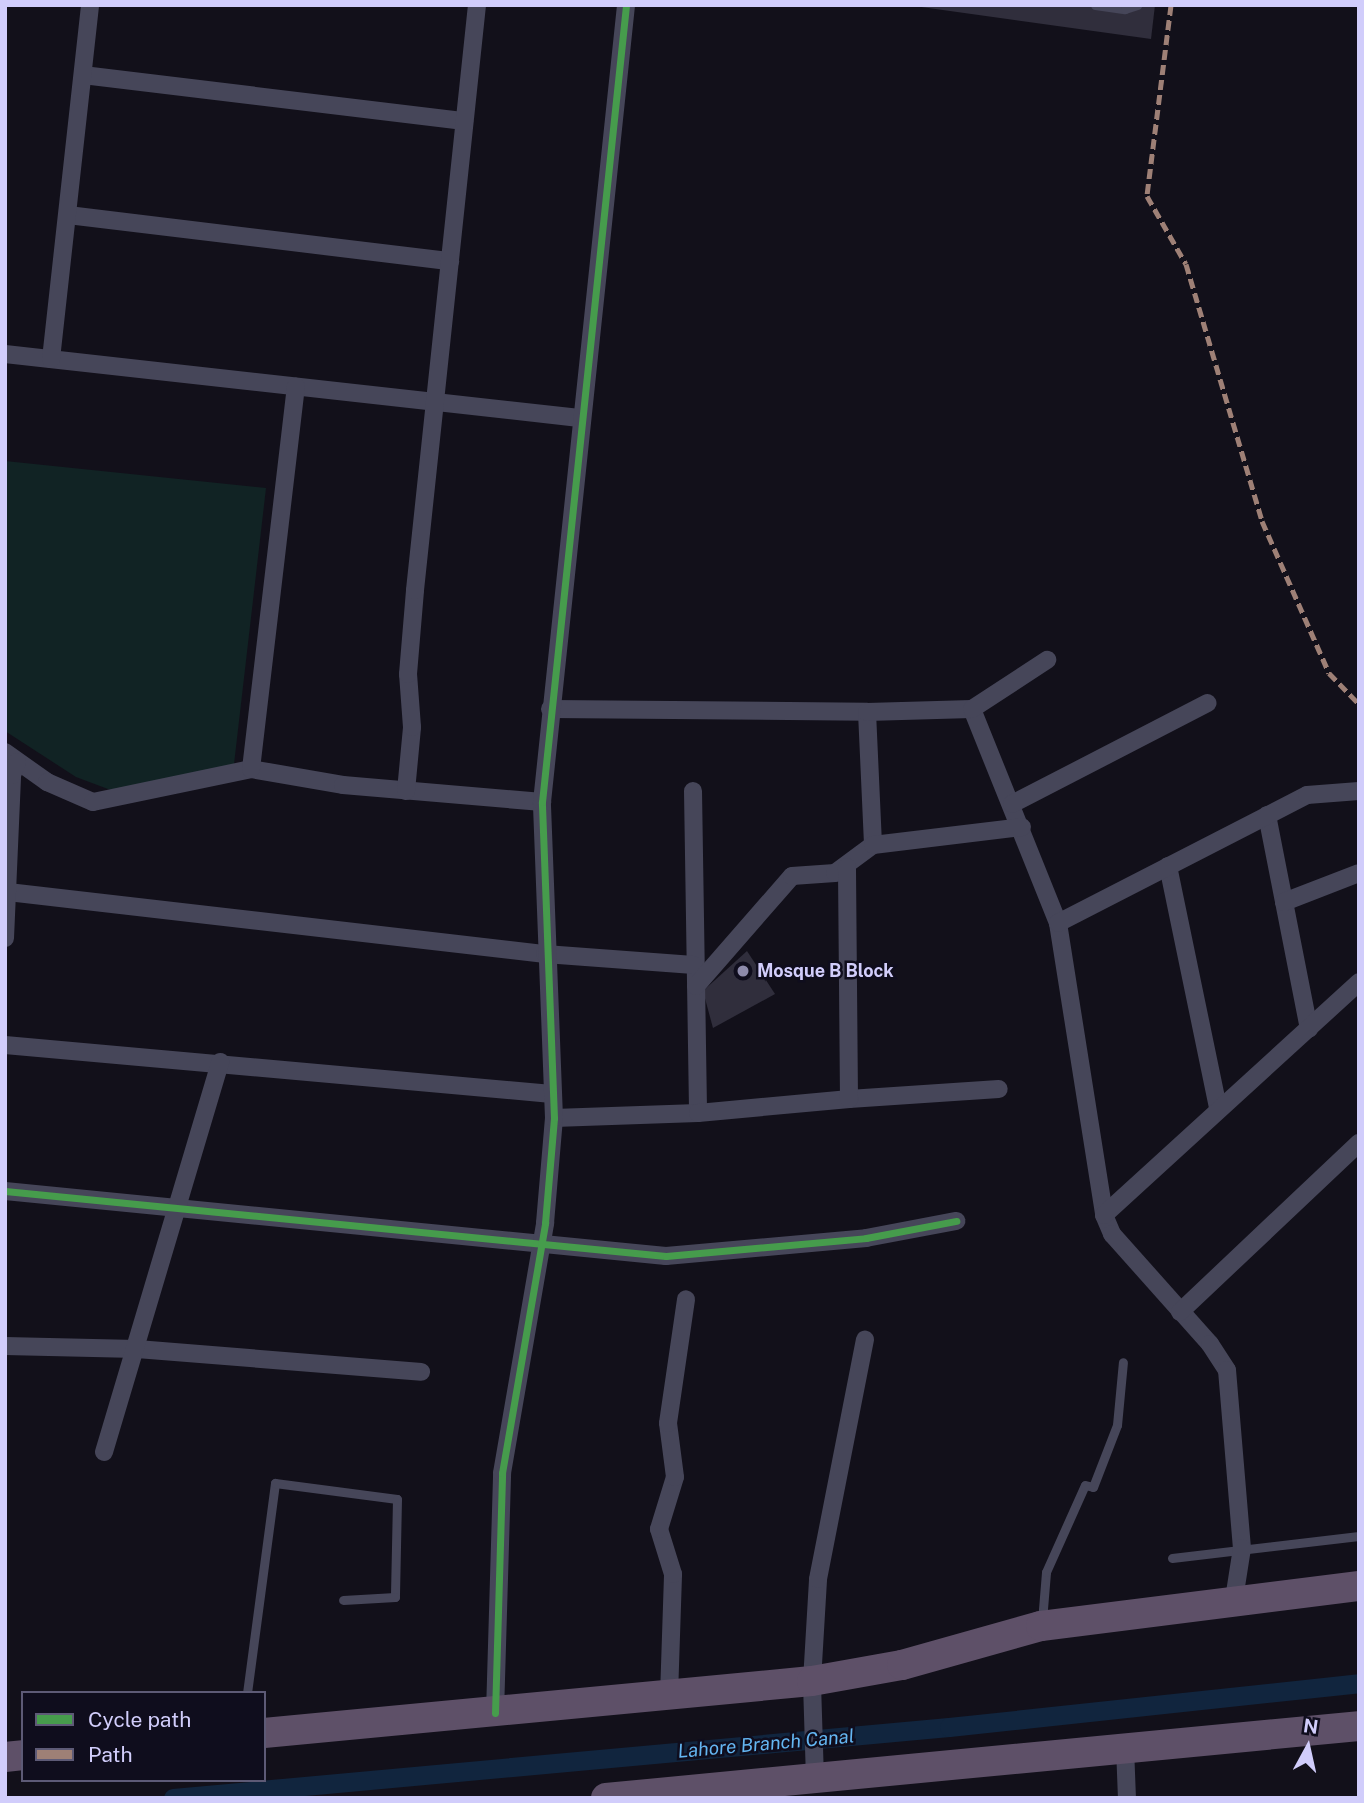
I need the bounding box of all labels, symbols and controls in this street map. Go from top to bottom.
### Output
place label: Mosque B Block [757,960,894,982]
marker: Mosque B Block [735,963,751,979]
legend [21,1691,266,1782]
text: Cycle path [88,1707,191,1732]
north arrow [1273,1712,1343,1782]
text: N [1302,1714,1320,1738]
water label: Lahore Branch Canal [677,1725,855,1763]
text: Path [88,1742,133,1767]

